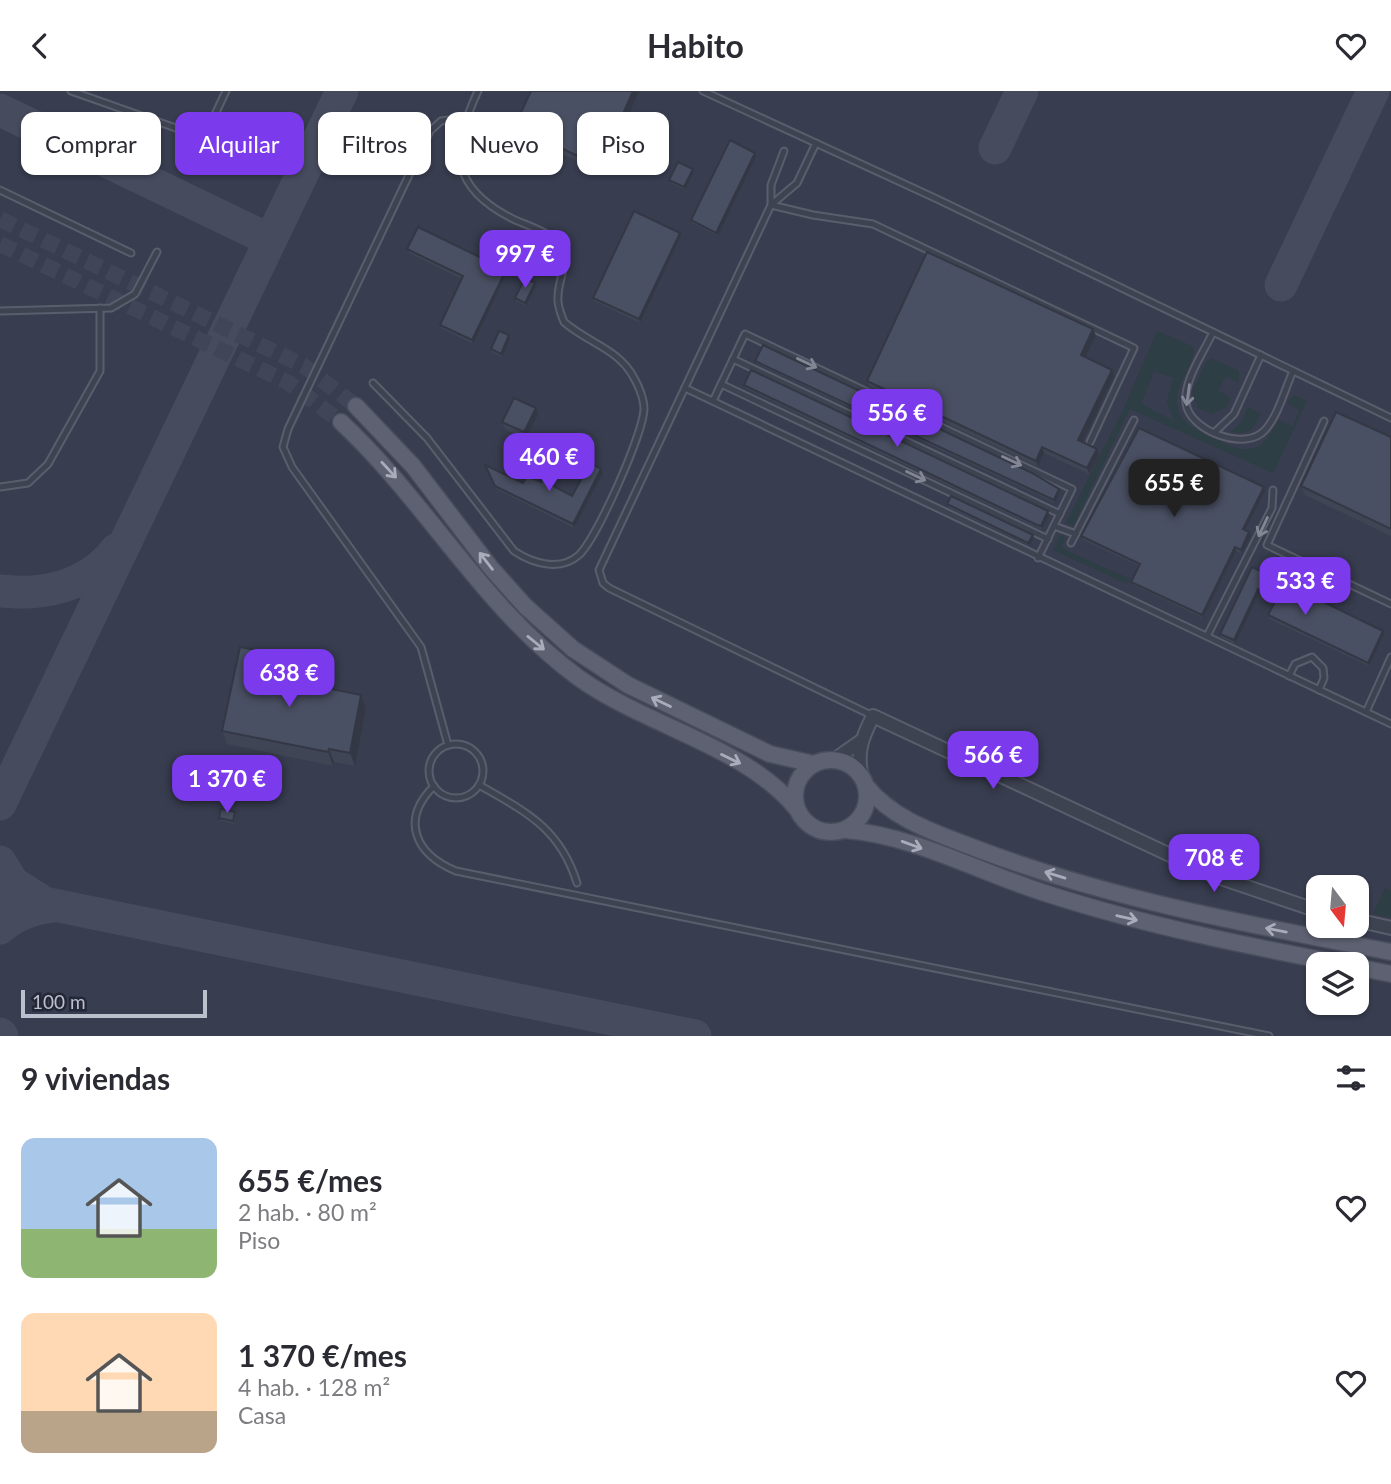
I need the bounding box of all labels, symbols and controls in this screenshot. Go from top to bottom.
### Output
text: Habito [647,26,744,65]
icon: back [21,27,59,65]
icon: heart [1332,27,1370,65]
chip: Comprar [21,112,161,175]
chip: Alquilar [175,112,304,175]
chip: Filtros [318,112,431,175]
chip: Nuevo [445,112,563,175]
chip: Piso [577,112,669,175]
pin: 997 € [476,231,574,290]
text: 997 € [496,239,554,267]
one-way arrow [796,357,817,370]
one-way arrow [1181,383,1194,406]
pin: 556 € [848,389,946,449]
text: 556 € [868,398,926,426]
pin: 460 € [500,433,598,493]
text: 460 € [520,442,578,470]
one-way arrow [1001,455,1022,468]
pin: 655 € [1125,459,1223,519]
one-way arrow [380,461,397,478]
text: 655 € [1145,468,1203,496]
one-way arrow [905,470,926,484]
one-way arrow [1256,515,1269,537]
one-way arrow [478,552,493,571]
pin: 533 € [1256,557,1354,617]
text: 533 € [1276,566,1334,594]
one-way arrow [527,635,545,651]
pin: 638 € [240,649,338,709]
text: 638 € [260,658,318,686]
one-way arrow [651,694,672,708]
pin: 566 € [944,731,1042,791]
text: 566 € [964,740,1022,768]
one-way arrow [720,752,741,766]
pin: 1 370 € [162,755,292,815]
text: 1 370 € [188,764,266,792]
pin: 708 € [1165,835,1263,894]
one-way arrow [900,840,922,852]
text: 708 € [1185,843,1243,871]
one-way arrow [1045,867,1067,880]
north arrow [1306,875,1368,938]
map controls [1306,875,1369,1015]
one-way arrow [1115,911,1138,925]
one-way arrow [1265,922,1288,936]
button: layers [1306,952,1369,1015]
scale bar [21,987,206,1019]
text: 100 m [32,990,86,1013]
icon: filters [1332,1059,1370,1097]
text: 9 viviendas [21,1060,170,1096]
text: 655 €/mes [238,1162,382,1198]
icon: home [77,1166,161,1250]
icon: heart [1332,1189,1370,1227]
text: 2 hab. · 80 m² [238,1198,377,1226]
text: Piso [238,1226,280,1254]
text: 1 370 €/mes [238,1337,407,1373]
icon: home [77,1341,161,1425]
icon: heart [1332,1364,1370,1402]
text: 4 hab. · 128 m² [238,1373,390,1401]
text: Casa [238,1401,286,1429]

